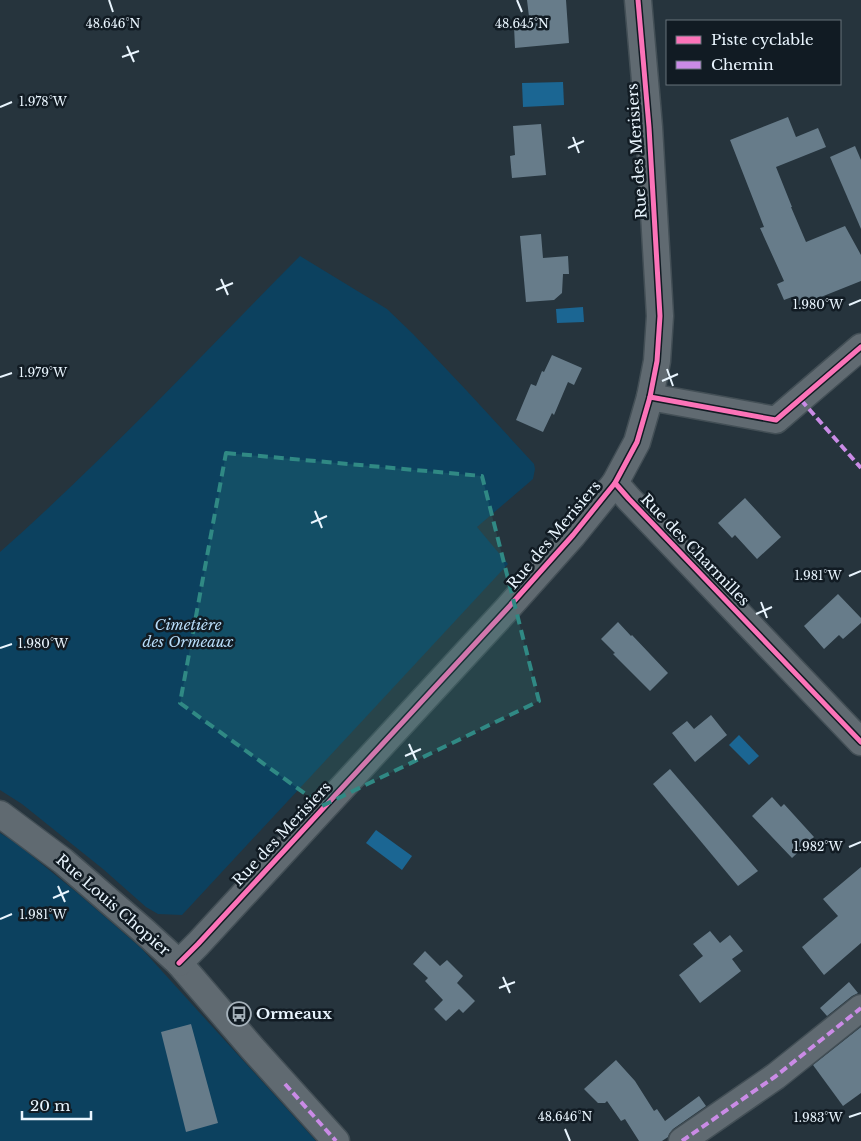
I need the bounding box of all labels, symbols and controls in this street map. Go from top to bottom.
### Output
text: 48.646°N [86,16,141,31]
text: 48.645°N [495,16,549,31]
legend [666,20,841,85]
text: Piste cyclable [711,30,814,49]
text: Chemin [711,55,774,74]
street label: Rue des Merisiers [622,82,651,220]
text: 1.978°W [19,94,68,109]
text: 1.980°W [793,297,844,312]
text: 1.979°W [19,365,68,380]
street label: Rue des Merisiers [503,476,605,593]
street label: Rue des Charmilles [637,490,754,610]
text: 1.981°W [794,568,842,583]
park label: Cimetière des Ormeaux [143,615,234,651]
text: 1.980°W [18,636,69,651]
street label: Rue des Merisiers [228,777,335,890]
text: 1.982°W [793,839,843,854]
street label: Rue Louis Chopier [52,850,175,960]
text: 1.981°W [19,907,67,922]
bus stop icon: Ormeaux [226,1001,252,1027]
place label: Ormeaux [256,1004,332,1023]
scale bar [22,1088,91,1120]
text: 20 m [30,1096,70,1115]
text: 48.646°N [538,1109,593,1124]
text: 1.983°W [793,1110,843,1125]

